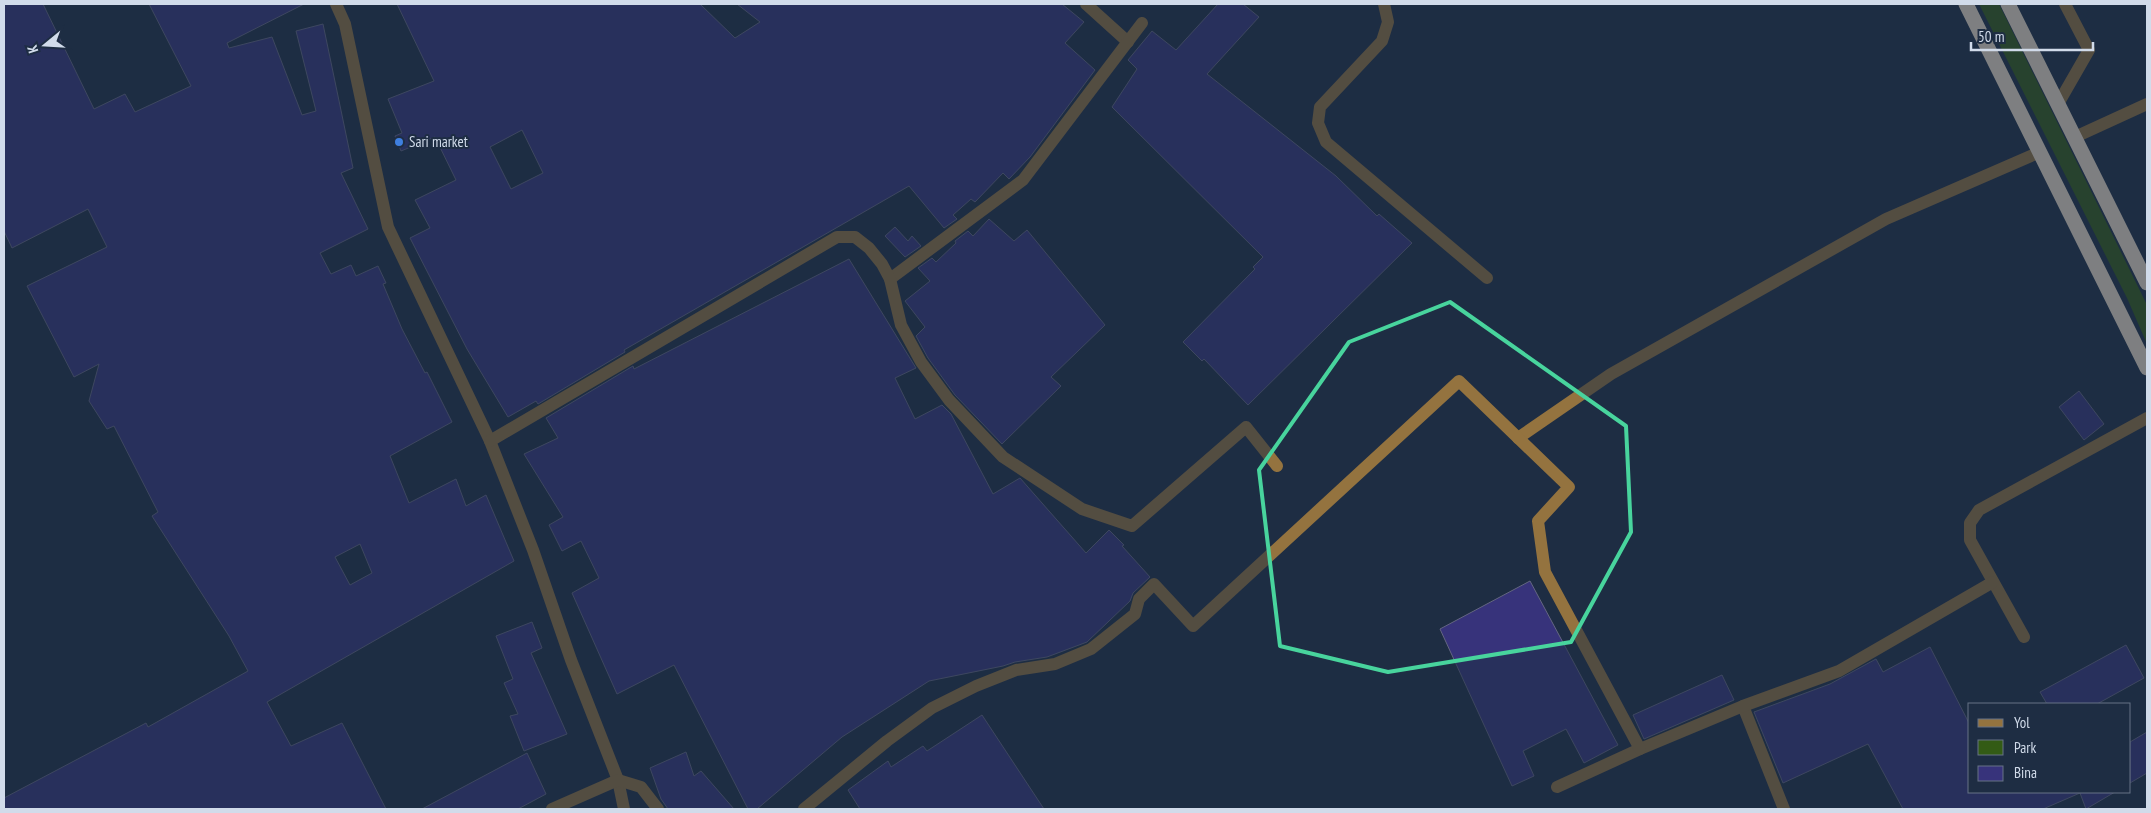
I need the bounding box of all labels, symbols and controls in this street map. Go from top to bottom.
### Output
north arrow [20,20,70,70]
scale bar [1971,20,2094,52]
text: 50 m [1978,27,2004,46]
text: K [23,42,42,55]
place label: Sari market [409,132,468,151]
marker: Sari market [393,136,405,148]
legend [1968,703,2131,793]
text: Yol [2014,713,2030,732]
text: Park [2014,738,2036,757]
text: Bina [2014,763,2037,782]

